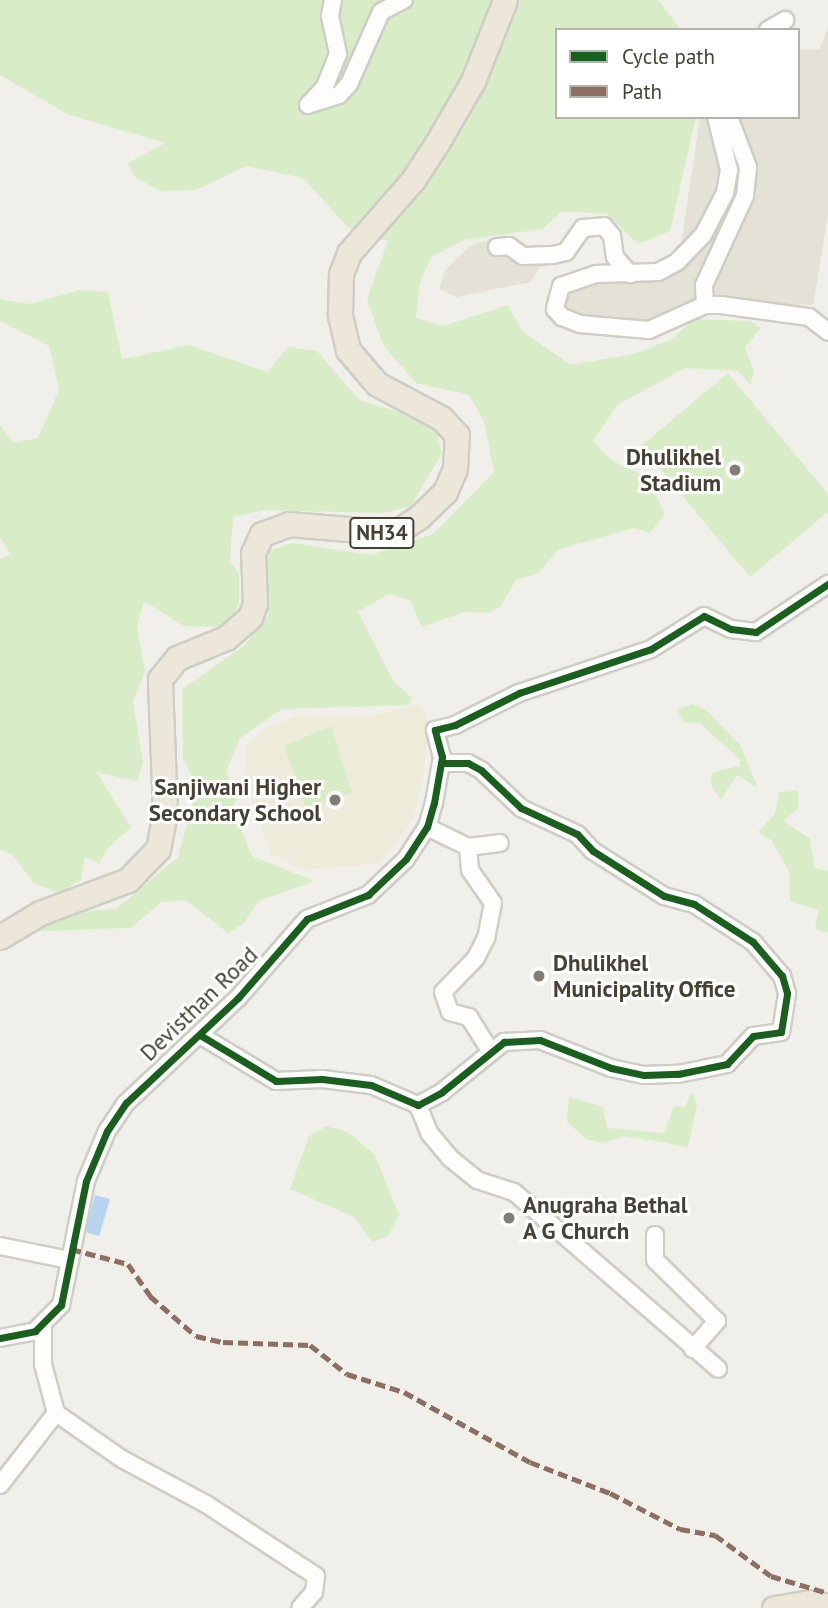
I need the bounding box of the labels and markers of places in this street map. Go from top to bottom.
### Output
place label: Dhulikhel Stadium [626,443,721,497]
marker: Dhulikhel Stadium [727,462,743,478]
place label: Sanjiwani Higher Secondary School [148,773,321,827]
marker: Sanjiwani Higher Secondary School [327,792,343,808]
place label: Dhulikhel Municipality Office [553,949,736,1003]
marker: Dhulikhel Municipality Office [531,968,547,984]
place label: Anugraha Bethal A G Church [523,1191,687,1245]
marker: Anugraha Bethal A G Church [501,1210,517,1226]

